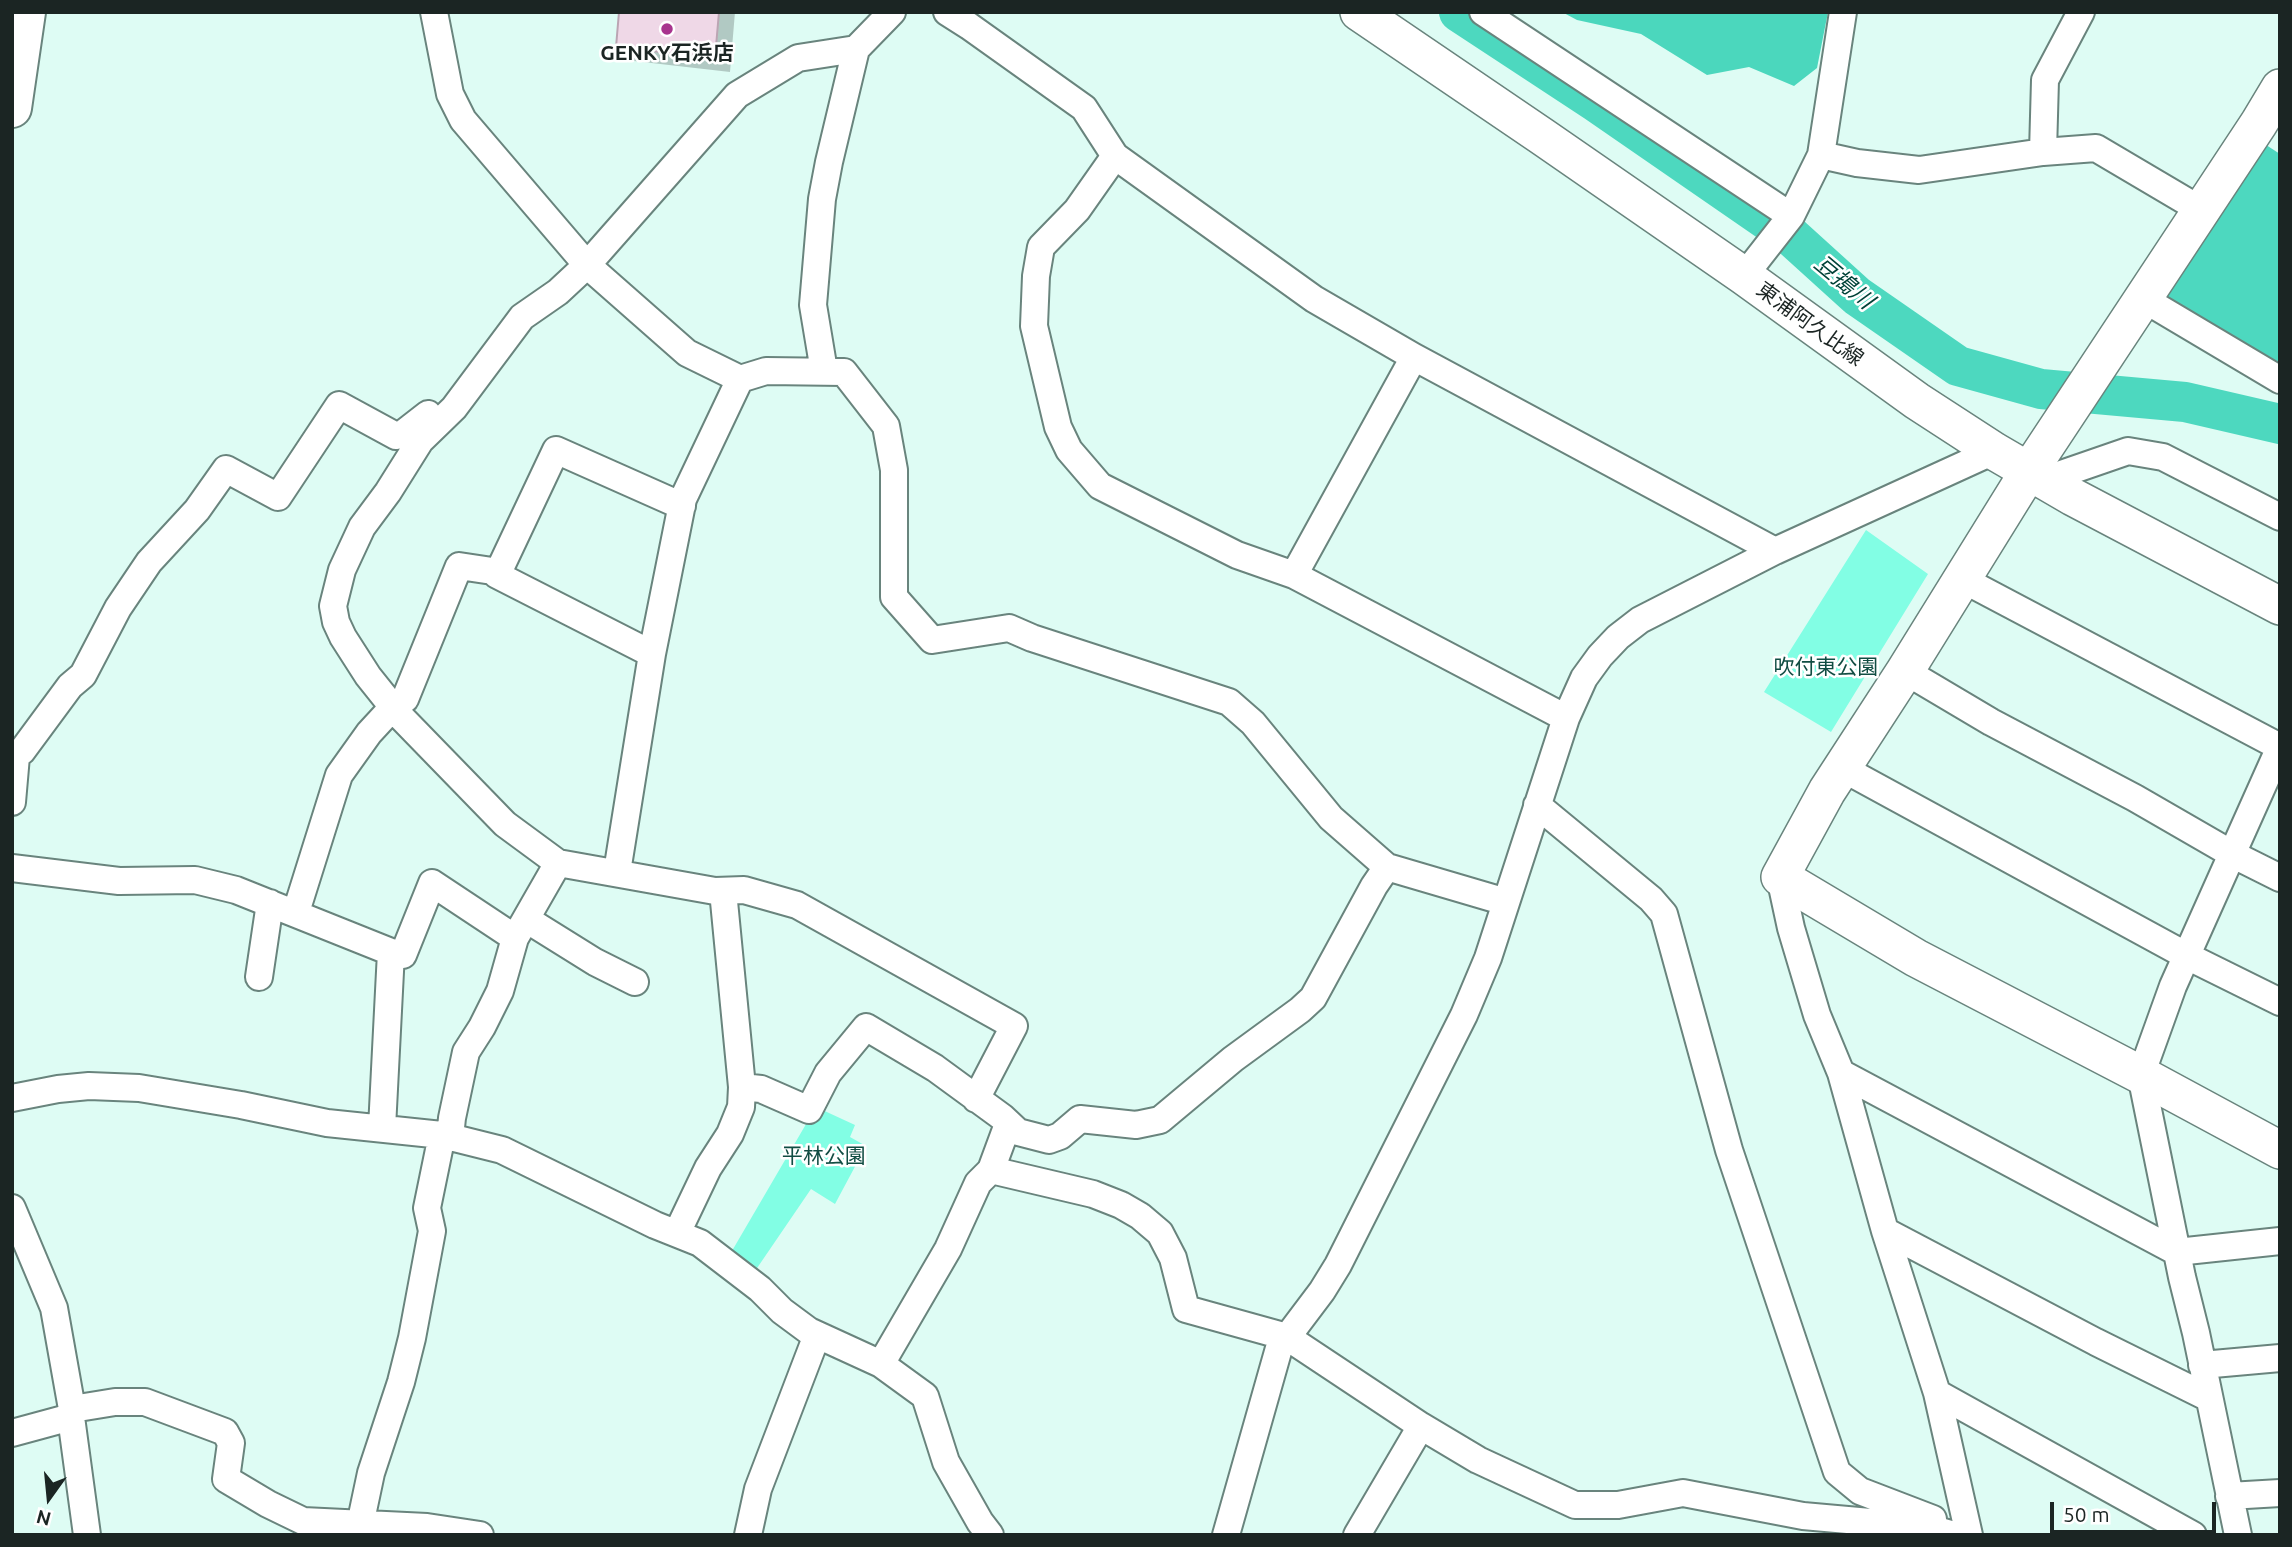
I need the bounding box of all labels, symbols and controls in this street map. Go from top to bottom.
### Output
marker: GENKY石浜店 [659,21,675,37]
place label: GENKY石浜店 [600,40,734,66]
water label: 豆搗川 [1809,249,1879,315]
street label: 東浦阿久比線 [1752,277,1868,371]
park label: 吹付東公園 [1774,654,1878,680]
park label: 平林公園 [782,1143,866,1169]
north arrow [14,1463,84,1533]
scale bar [2054,1488,2220,1532]
text: 50 m [2063,1502,2110,1526]
text: N [34,1506,53,1531]

